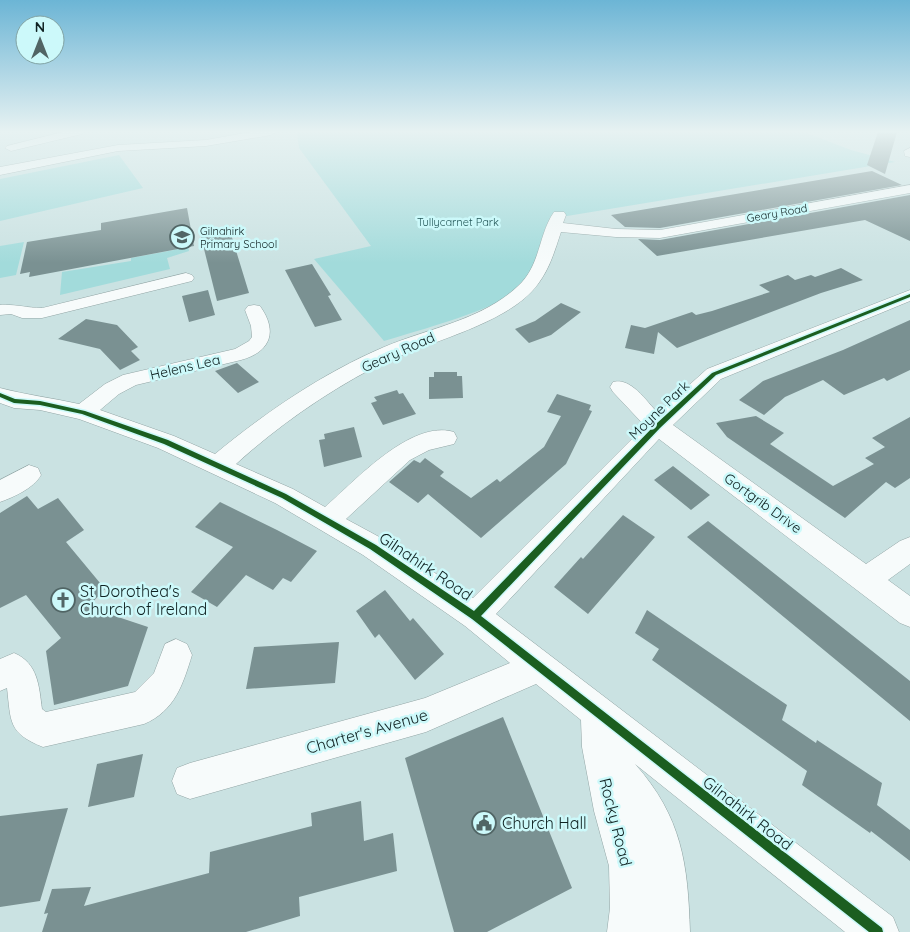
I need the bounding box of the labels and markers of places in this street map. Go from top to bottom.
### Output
school or university icon: Gilnahirk Primary School [169,224,195,250]
place label: Gilnahirk Primary School [200,224,277,251]
place label: St Dorothea's Church of Ireland [80,581,207,619]
church icon: St Dorothea's Church of Ireland [50,587,76,613]
public building icon: Church Hall [471,810,497,836]
place label: Church Hall [502,813,587,833]

